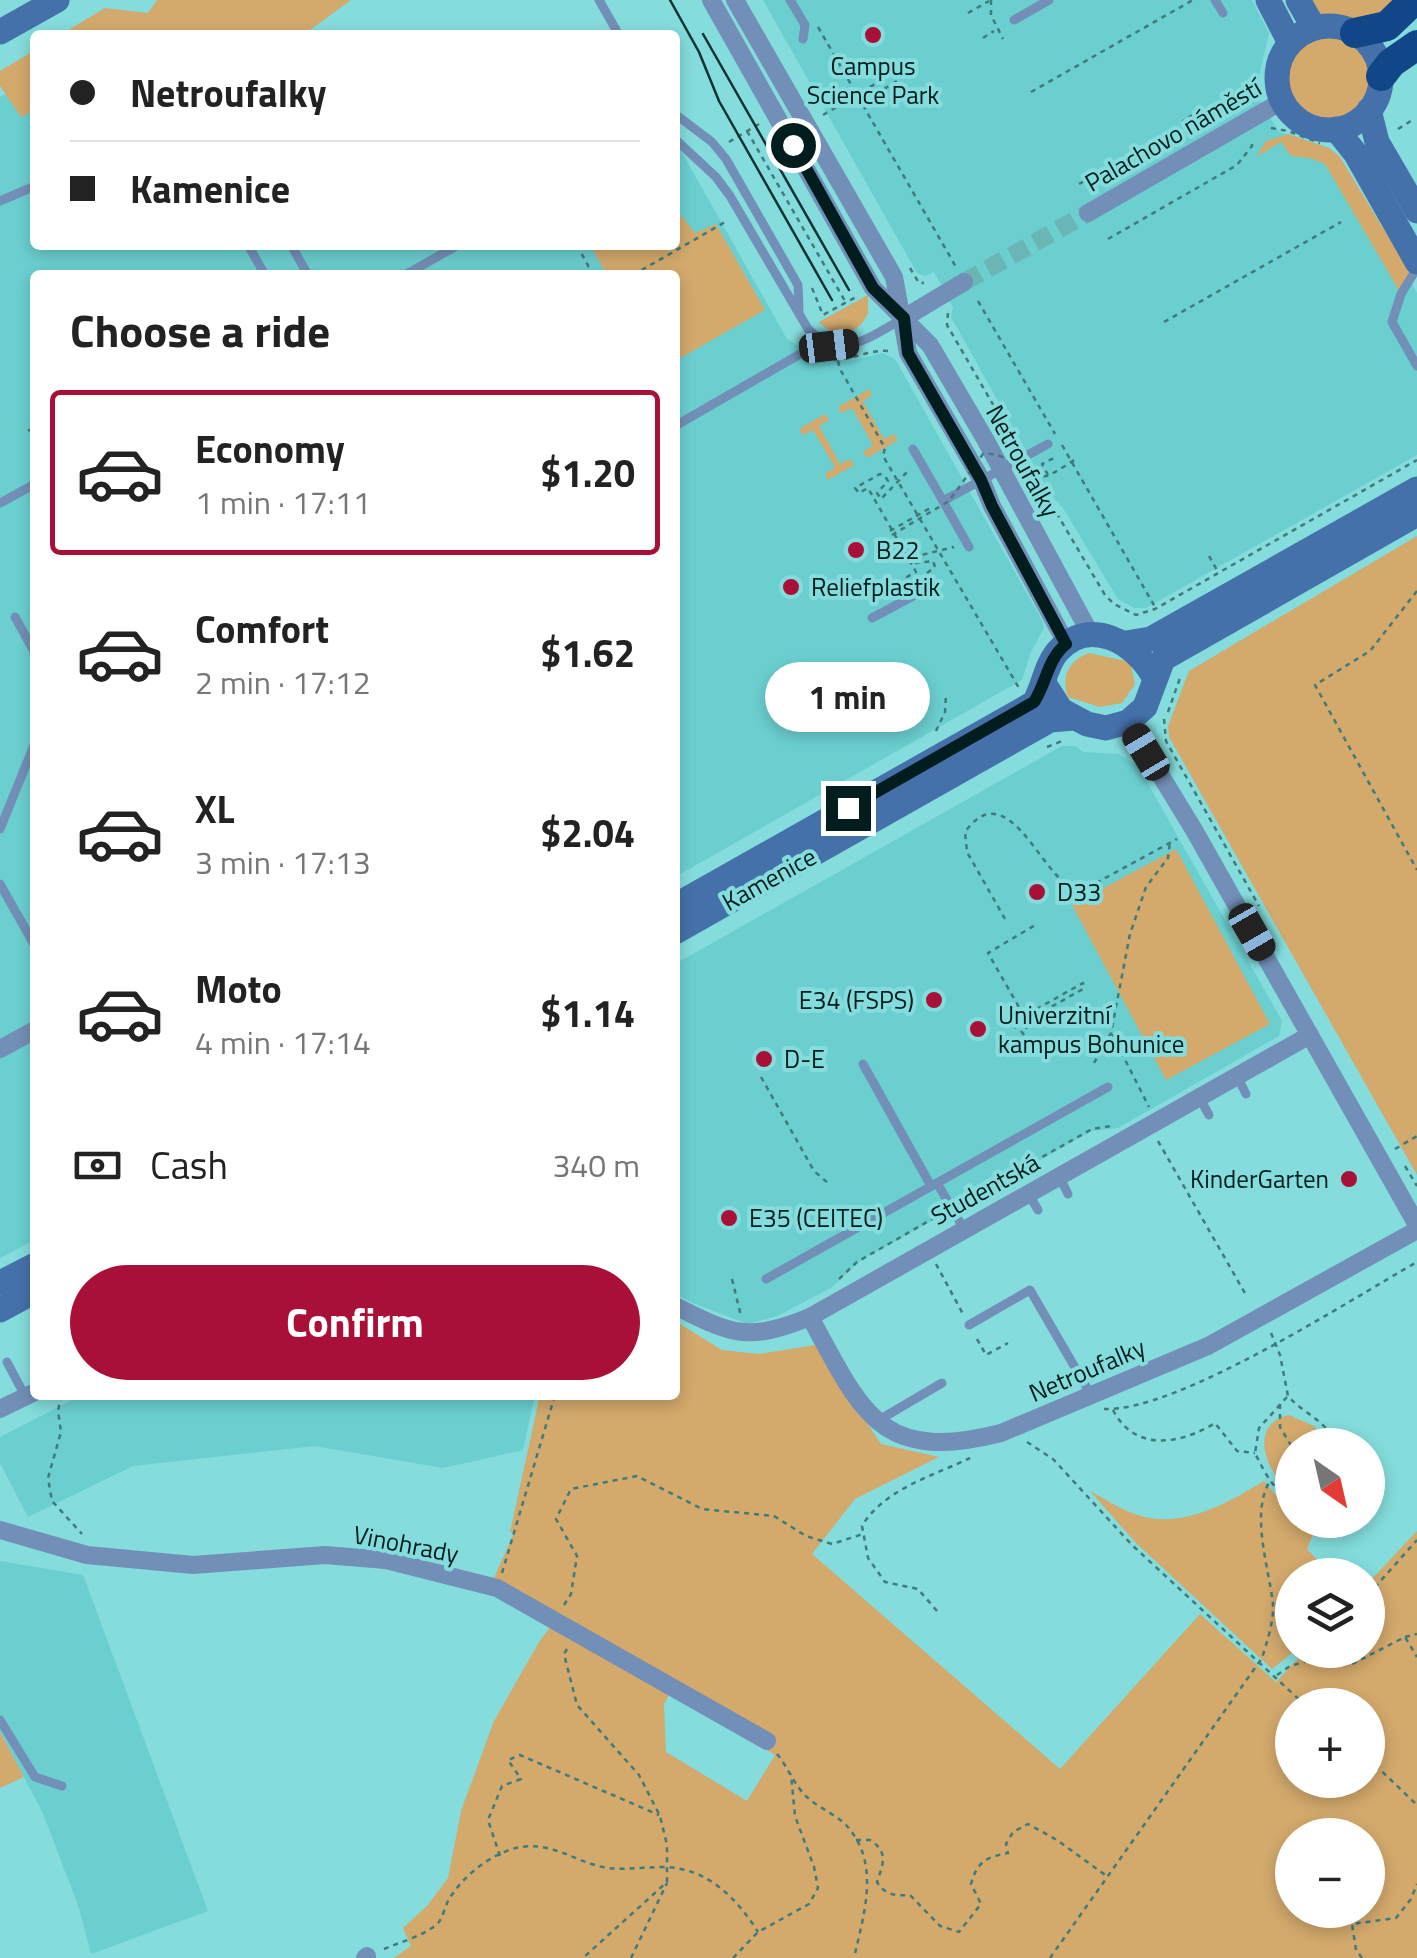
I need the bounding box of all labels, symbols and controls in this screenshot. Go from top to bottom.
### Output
marker: Campus Science Park [862,24,884,46]
place label: Campus Science Park [807,47,939,114]
text: Netroufalky [130,64,327,122]
street label: Palachovo náměstí [1077,68,1270,201]
route start [771,123,816,168]
text: Kamenice [130,160,290,218]
text: Choose a ride [70,296,330,364]
car [797,327,861,365]
street label: Netroufalky [976,398,1070,524]
text: Economy [195,420,345,478]
icon: car [75,428,165,518]
text: $1.20 [540,444,635,502]
text: 1 min · 17:11 [195,478,371,526]
place label: B22 [876,531,919,569]
marker: B22 [845,539,867,561]
place label: Reliefplastik [811,568,940,606]
marker: Reliefplastik [780,576,802,598]
text: Comfort [195,600,329,658]
icon: car [75,608,165,698]
text: $1.62 [540,624,635,682]
text: 2 min · 17:12 [195,658,371,706]
callout: 1 min [766,663,930,733]
text: 1 min [809,673,886,721]
car [1118,719,1174,785]
text: XL [195,780,235,838]
route end [826,786,871,831]
icon: car [75,788,165,878]
text: $2.04 [540,804,635,862]
text: 3 min · 17:13 [195,838,371,886]
street label: Kamenice [715,838,823,920]
place label: D33 [1057,873,1101,911]
marker: D33 [1026,881,1048,903]
car [1224,899,1280,965]
text: Moto [195,960,282,1018]
icon: car [75,968,165,1058]
place label: E34 (FSPS) [799,981,914,1019]
text: $1.14 [540,984,635,1042]
marker: E34 (FSPS) [923,989,945,1011]
place label: Univerzitní kampus Bohunice [998,996,1184,1063]
text: 4 min · 17:14 [195,1018,371,1066]
marker: Univerzitní kampus Bohunice [967,1018,989,1040]
place label: D-E [784,1040,825,1078]
marker: D-E [753,1048,775,1070]
text: Cash [150,1136,228,1194]
icon: cash [70,1138,125,1193]
text: 340 m [552,1141,640,1189]
street label: Studentská [924,1143,1047,1235]
place label: KinderGarten [1190,1160,1329,1198]
marker: KinderGarten [1338,1168,1360,1190]
place label: E35 (CEITEC) [749,1199,883,1237]
marker: E35 (CEITEC) [718,1207,740,1229]
button: Confirm [70,1265,640,1380]
street label: Netroufalky [1023,1328,1151,1412]
north arrow [1275,1428,1385,1538]
map controls [1275,1428,1385,1928]
street label: Vinohrady [350,1515,462,1573]
button: layers [1275,1558,1385,1668]
button: + [1275,1688,1385,1798]
button: − [1275,1818,1385,1928]

